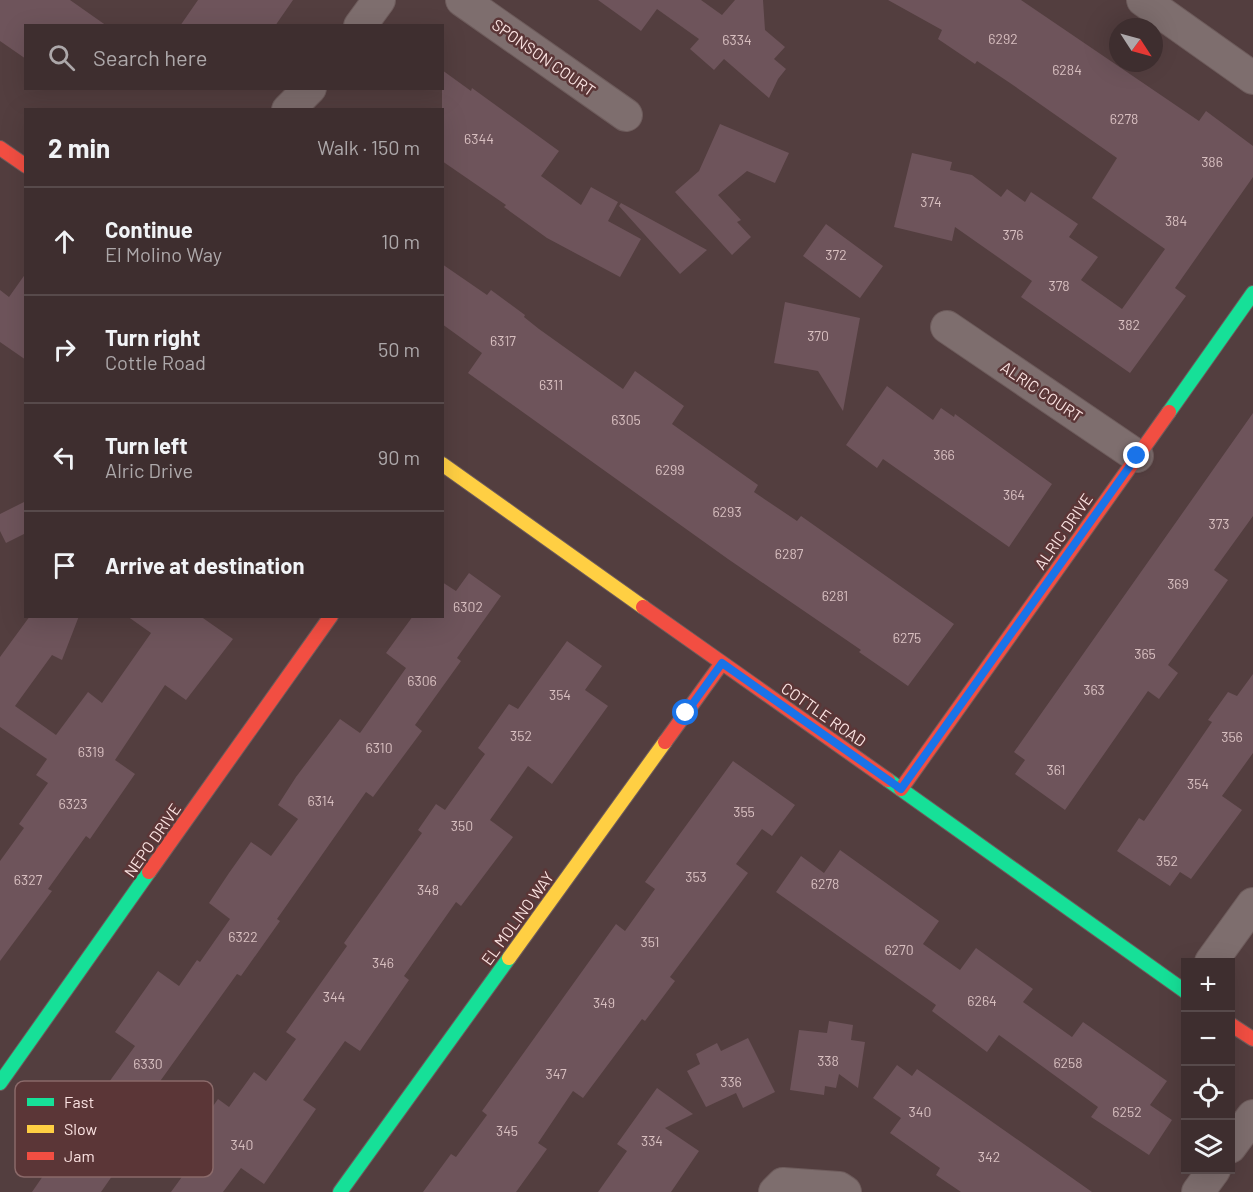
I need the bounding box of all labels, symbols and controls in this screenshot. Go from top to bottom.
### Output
street label: SPONSON COURT [489,14,599,100]
north arrow [1109,18,1163,72]
search box [24,24,444,90]
house number: 6292 [988,30,1018,47]
house number: 6334 [722,31,752,48]
icon: search [45,41,78,74]
text: Search here [93,44,207,70]
house number: 6284 [1052,61,1082,78]
house number: 6278 [1110,110,1138,127]
house number: 6344 [464,130,494,147]
text: 2 min [48,132,110,163]
text: Walk · 150 m [317,135,420,159]
house number: 386 [1201,153,1223,170]
house number: 374 [920,193,942,210]
house number: 384 [1165,212,1187,229]
text: Continue [105,216,193,242]
icon: ahead [48,225,81,258]
house number: 376 [1002,226,1024,243]
text: 10 m [381,229,420,253]
text: El Molino Way [105,242,222,266]
house number: 372 [825,246,847,263]
house number: 378 [1048,277,1070,294]
house number: 382 [1118,316,1140,333]
text: Turn right [105,324,200,350]
house number: 370 [807,327,829,344]
house number: 6317 [490,332,516,349]
icon: right [48,333,81,366]
text: 50 m [378,337,420,361]
text: Cottle Road [105,350,206,374]
street label: ALRIC COURT [997,357,1087,425]
house number: 6311 [539,376,563,393]
house number: 6305 [611,411,641,428]
text: Turn left [105,432,188,458]
icon: left [48,441,81,474]
route end [1123,442,1149,468]
text: 90 m [378,445,420,469]
house number: 366 [933,446,955,463]
text: Alric Drive [105,458,193,482]
house number: 6299 [655,461,685,478]
house number: 364 [1003,486,1025,503]
street label: ALRIC DRIVE [1030,489,1096,573]
house number: 6293 [712,503,742,520]
house number: 373 [1208,515,1230,532]
house number: 6287 [775,545,804,562]
icon: arrive [48,549,81,582]
text: Arrive at destination [105,552,304,578]
house number: 369 [1167,575,1189,592]
house number: 6281 [822,587,848,604]
house number: 6302 [453,598,483,615]
house number: 6275 [893,629,921,646]
house number: 365 [1134,645,1156,662]
house number: 6306 [407,672,437,689]
street label: COTTLE ROAD [778,678,870,750]
house number: 363 [1083,681,1105,698]
house number: 354 [549,686,571,703]
route start [672,699,698,725]
house number: 352 [510,727,532,744]
house number: 356 [1221,728,1243,745]
house number: 6310 [365,739,393,756]
house number: 6319 [78,743,104,760]
house number: 361 [1046,761,1066,778]
house number: 354 [1187,775,1209,792]
house number: 6314 [308,792,334,809]
house number: 6323 [58,795,88,812]
street label: NEPO DRIVE [120,799,184,881]
house number: 355 [733,803,755,820]
house number: 350 [451,817,473,834]
house number: 352 [1156,852,1178,869]
street label: EL MOLINO WAY [477,868,557,968]
house number: 353 [685,868,707,885]
house number: 6327 [14,871,43,888]
house number: 6278 [811,875,839,892]
house number: 348 [417,881,439,898]
house number: 6322 [228,928,258,945]
house number: 351 [641,933,659,950]
house number: 6270 [884,941,914,958]
house number: 346 [372,954,394,971]
map controls [1181,958,1235,1174]
button: + [1181,958,1235,1012]
house number: 344 [323,988,345,1005]
house number: 6264 [967,992,997,1009]
house number: 349 [593,994,615,1011]
button: − [1181,1012,1235,1066]
house number: 338 [817,1052,839,1069]
house number: 6258 [1053,1054,1083,1071]
house number: 6330 [133,1055,163,1072]
house number: 347 [545,1065,567,1082]
button: locate [1181,1066,1235,1120]
house number: 336 [720,1073,742,1090]
legend [15,1081,213,1177]
text: Fast [64,1092,94,1111]
house number: 340 [909,1103,931,1120]
house number: 6252 [1112,1103,1142,1120]
text: Slow [64,1119,97,1138]
button: layers [1181,1120,1235,1174]
house number: 345 [496,1122,518,1139]
house number: 334 [641,1132,663,1149]
house number: 340 [231,1136,253,1153]
text: Jam [64,1146,95,1165]
house number: 342 [978,1148,1000,1165]

